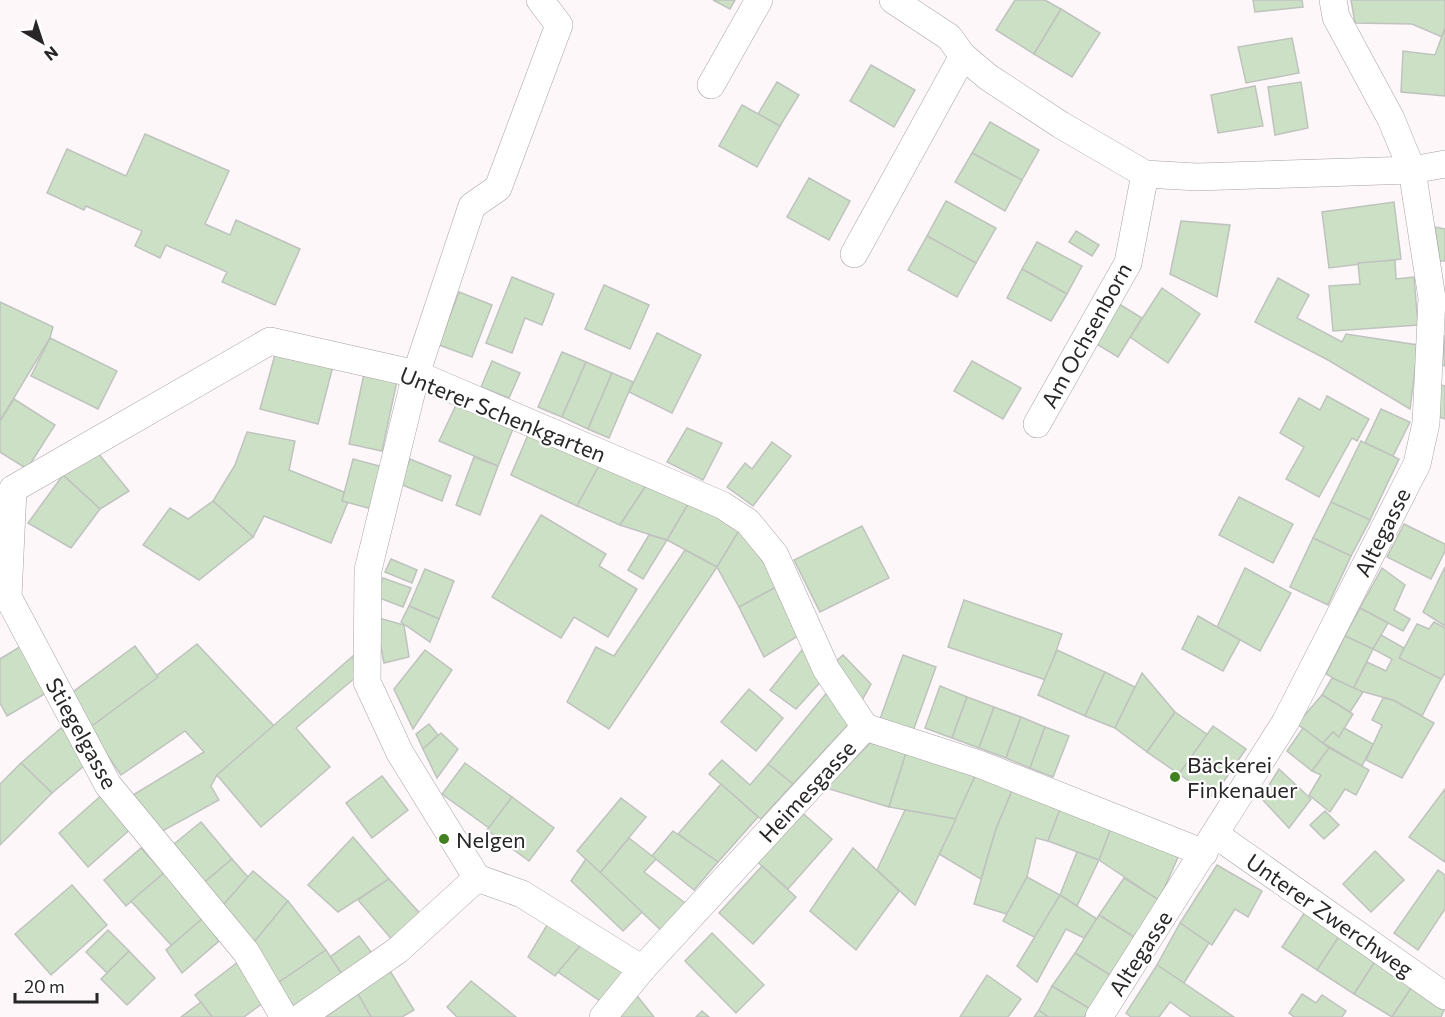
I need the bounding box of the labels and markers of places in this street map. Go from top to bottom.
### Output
place label: Bäckerei Finkenauer [1187,751,1298,803]
marker: Bäckerei Finkenauer [1168,770,1182,784]
place label: Nelgen [456,826,526,853]
marker: Nelgen [437,832,451,846]

